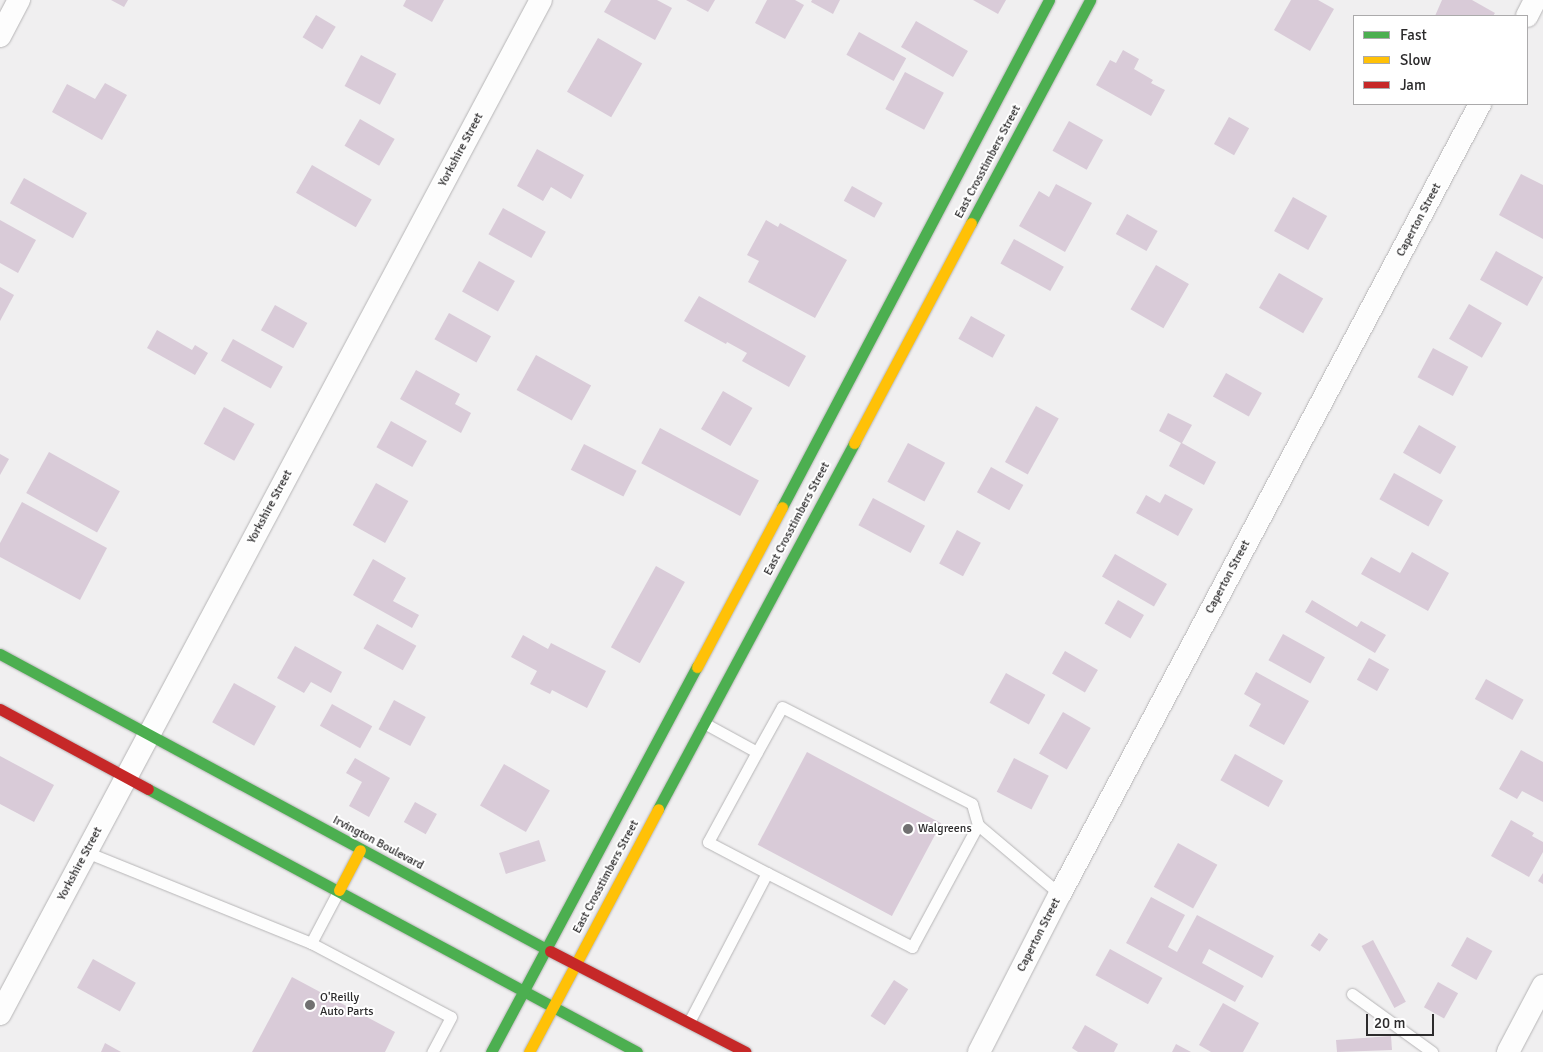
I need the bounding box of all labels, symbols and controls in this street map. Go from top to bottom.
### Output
legend [1353,15,1528,105]
text: Fast [1400,26,1427,44]
text: Slow [1400,51,1431,69]
text: Jam [1400,76,1426,94]
street label: East Crosstimbers Street [952,103,1024,221]
street label: Yorkshire Street [436,111,486,189]
street label: Caperton Street [1394,181,1444,259]
street label: East Crosstimbers Street [761,460,833,578]
street label: Yorkshire Street [245,468,295,546]
street label: Caperton Street [1203,538,1253,616]
street label: Irvington Boulevard [330,813,426,873]
street label: East Crosstimbers Street [570,818,642,936]
place label: Walgreens [918,822,972,836]
marker: Walgreens [902,823,914,835]
street label: Yorkshire Street [55,825,105,903]
street label: Caperton Street [1014,896,1064,974]
place label: O'Reilly Auto Parts [320,991,373,1019]
marker: O'Reilly Auto Parts [304,999,316,1011]
scale bar [1368,1004,1436,1036]
text: 20 m [1374,1014,1405,1032]

